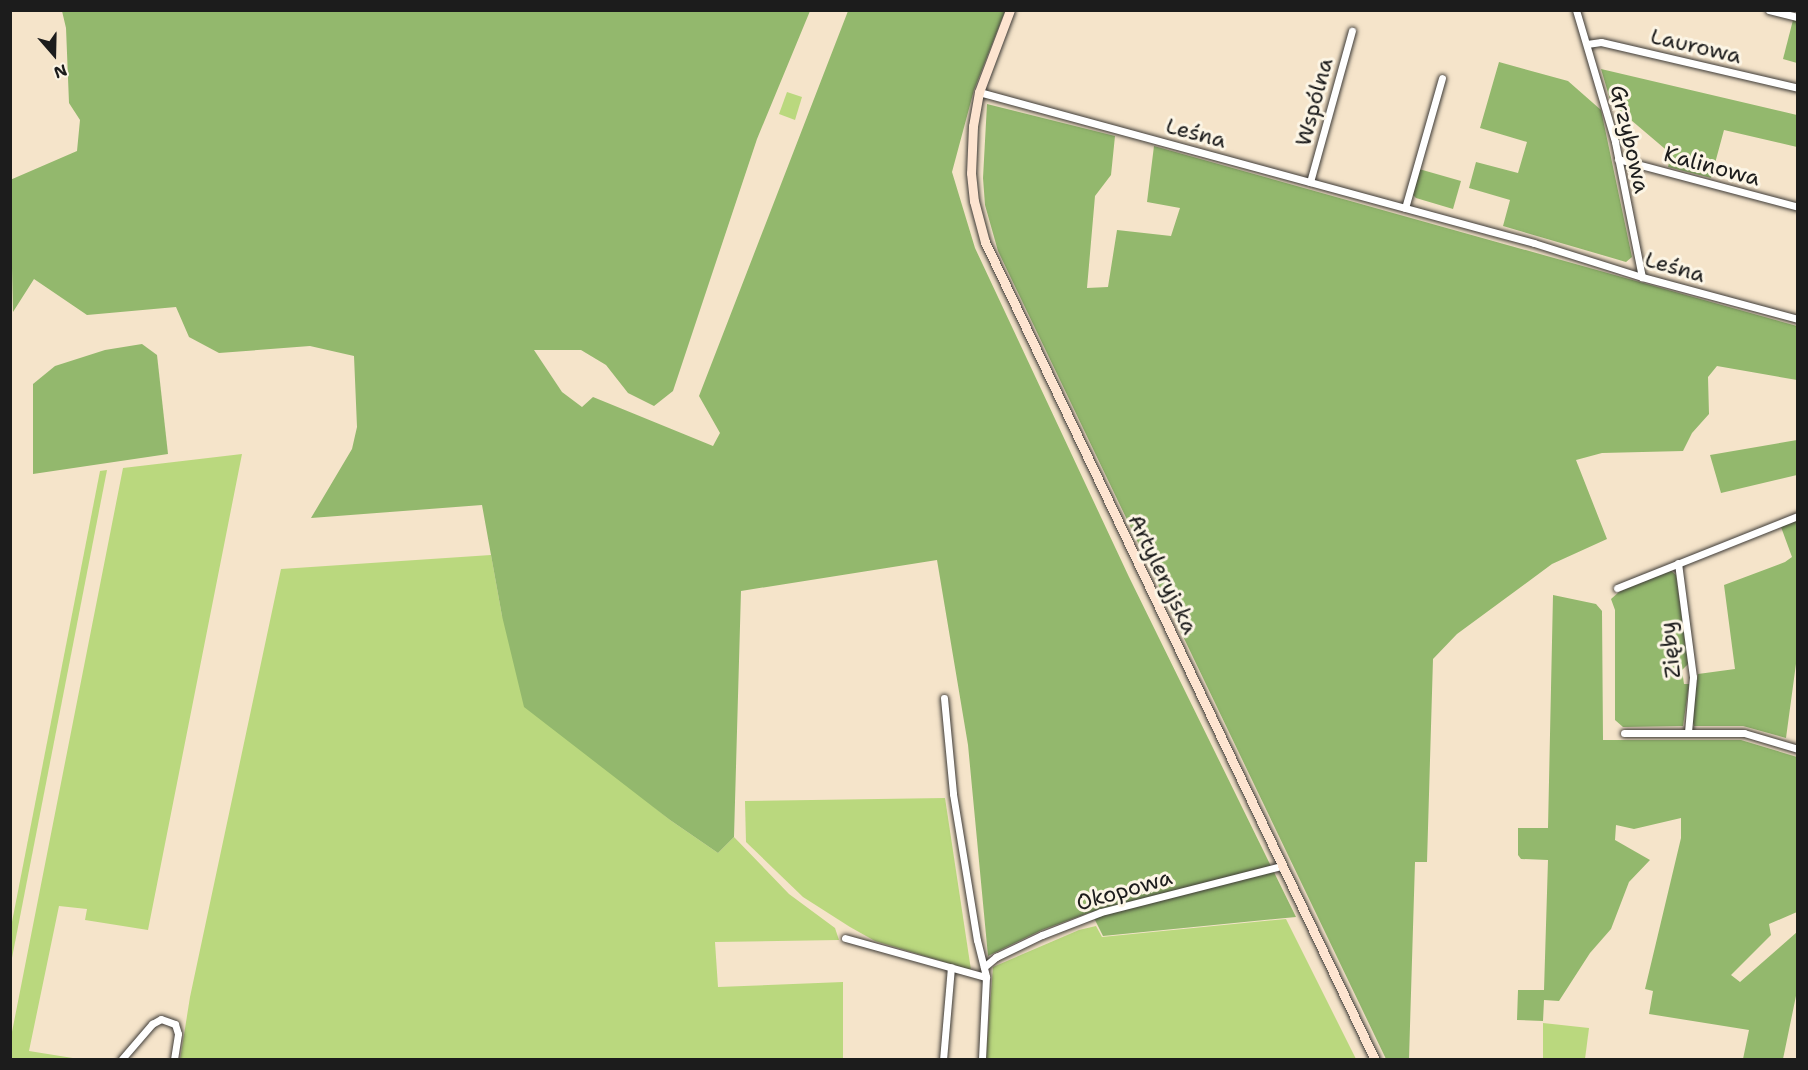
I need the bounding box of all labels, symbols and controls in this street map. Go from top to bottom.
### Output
street label: Laurowa [1648,23,1744,69]
north arrow [24,24,84,84]
street label: Wspólna [1290,55,1338,149]
text: N [51,59,70,83]
street label: Grzybowa [1605,82,1655,196]
street label: Leśna [1163,112,1229,154]
street label: Kalinowa [1661,140,1763,192]
street label: Leśna [1642,246,1708,288]
street label: Artyleryjska [1123,510,1203,638]
street label: Zięby [1654,620,1686,680]
street label: Okopowa [1073,864,1175,916]

